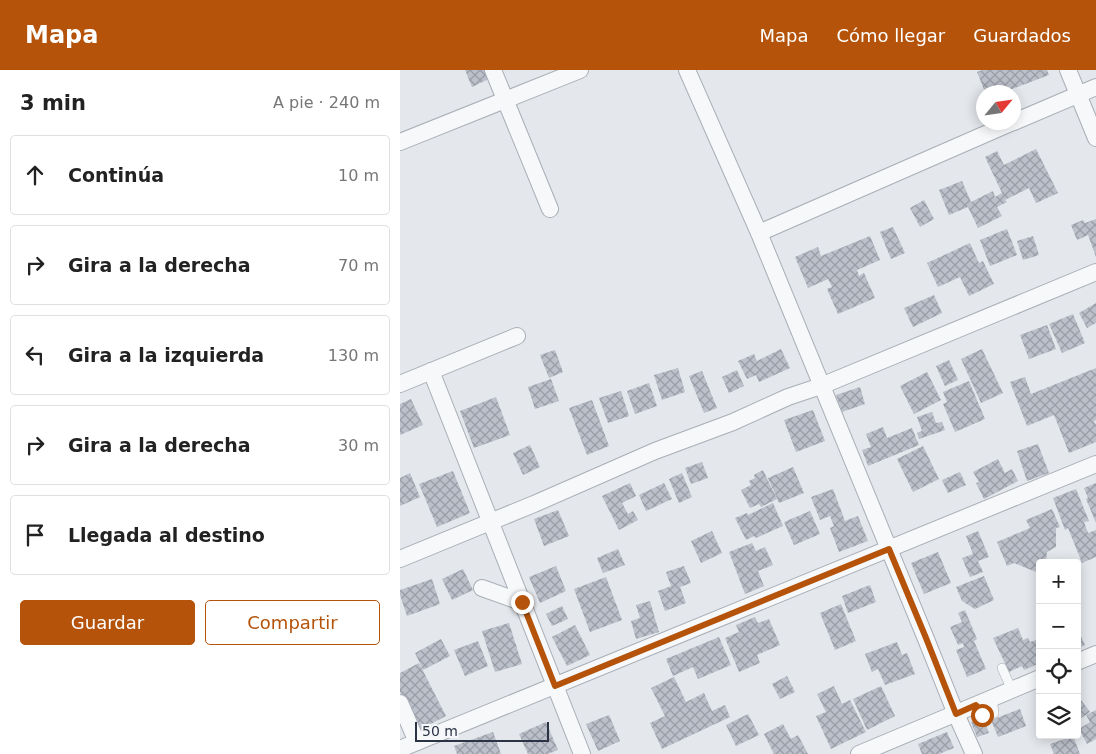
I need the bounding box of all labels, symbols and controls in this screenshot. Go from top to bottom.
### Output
text: Mapa [25,21,98,49]
text: Mapa [759,25,808,46]
text: Cómo llegar [836,25,945,46]
text: Guardados [973,25,1071,46]
north arrow [976,85,1021,130]
text: 3 min [20,91,86,115]
text: A pie · 240 m [273,93,380,112]
icon: ahead [21,161,49,189]
text: Continúa [68,164,164,186]
text: 10 m [338,166,379,185]
icon: right [21,251,49,279]
text: Gira a la derecha [68,254,251,276]
text: 70 m [338,256,379,275]
icon: left [21,341,49,369]
text: Gira a la izquierda [68,344,264,366]
text: 130 m [328,346,379,365]
icon: right [21,431,49,459]
text: Gira a la derecha [68,434,251,456]
text: 30 m [338,436,379,455]
icon: arrive [21,521,49,549]
text: Llegada al destino [68,524,265,546]
map controls [1036,559,1081,739]
button: + [1036,559,1081,604]
route end [511,591,534,614]
button: Guardar [20,600,195,645]
button: Compartir [205,600,380,645]
button: − [1036,604,1081,649]
button: locate [1036,649,1081,694]
button: layers [1036,694,1081,739]
route start [971,704,994,727]
scale bar [415,719,549,742]
text: 50 m [422,723,458,739]

